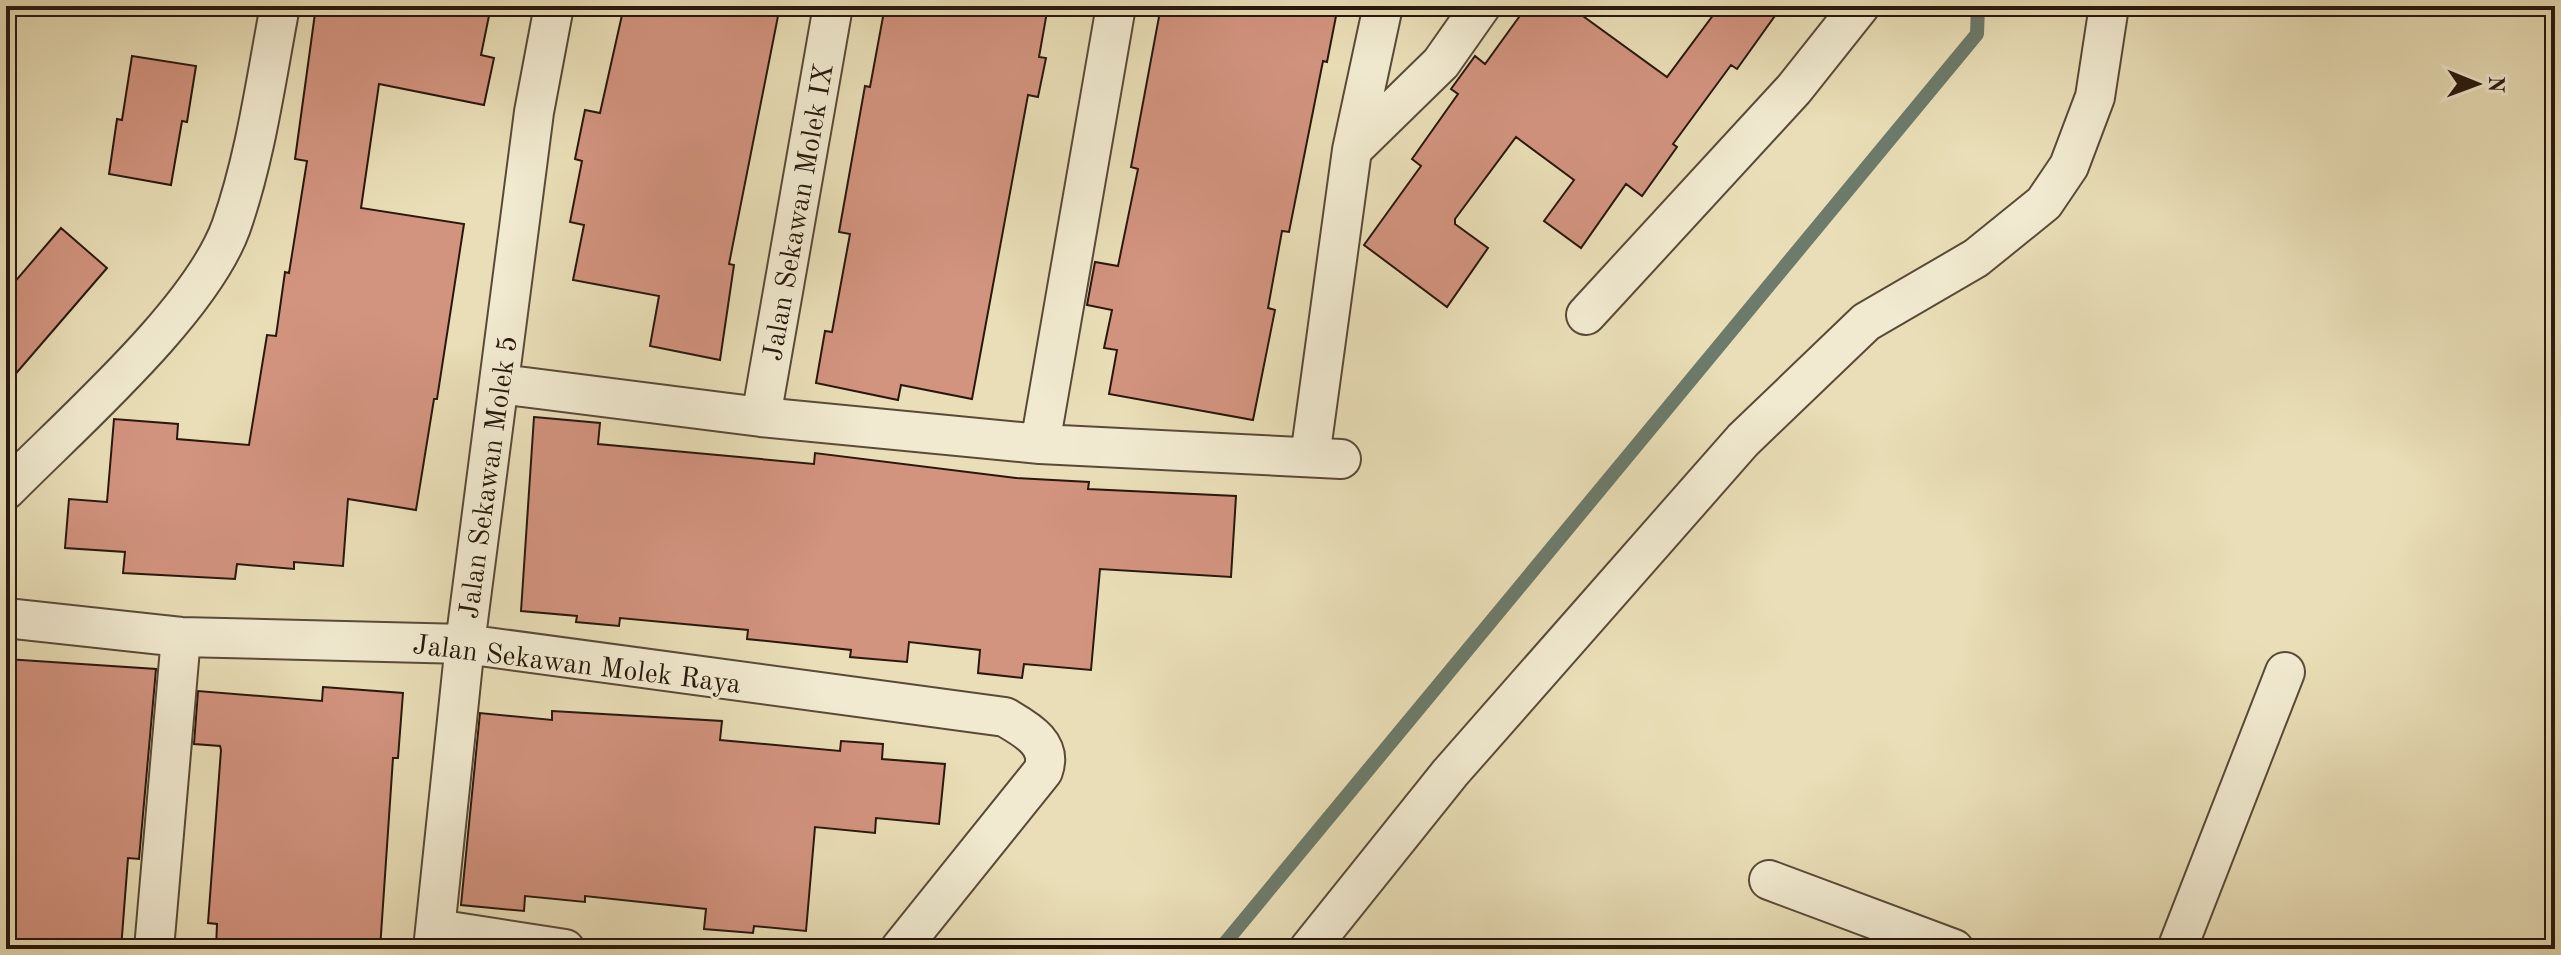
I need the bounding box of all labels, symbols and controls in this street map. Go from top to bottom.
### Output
north arrow [2437,44,2517,124]
street label: Jalan Sekawan Molek IX [760,62,840,363]
text: N [2484,76,2506,93]
street label: Jalan Sekawan Molek 5 [456,334,524,621]
street label: Jalan Sekawan Molek Raya [411,632,742,700]

